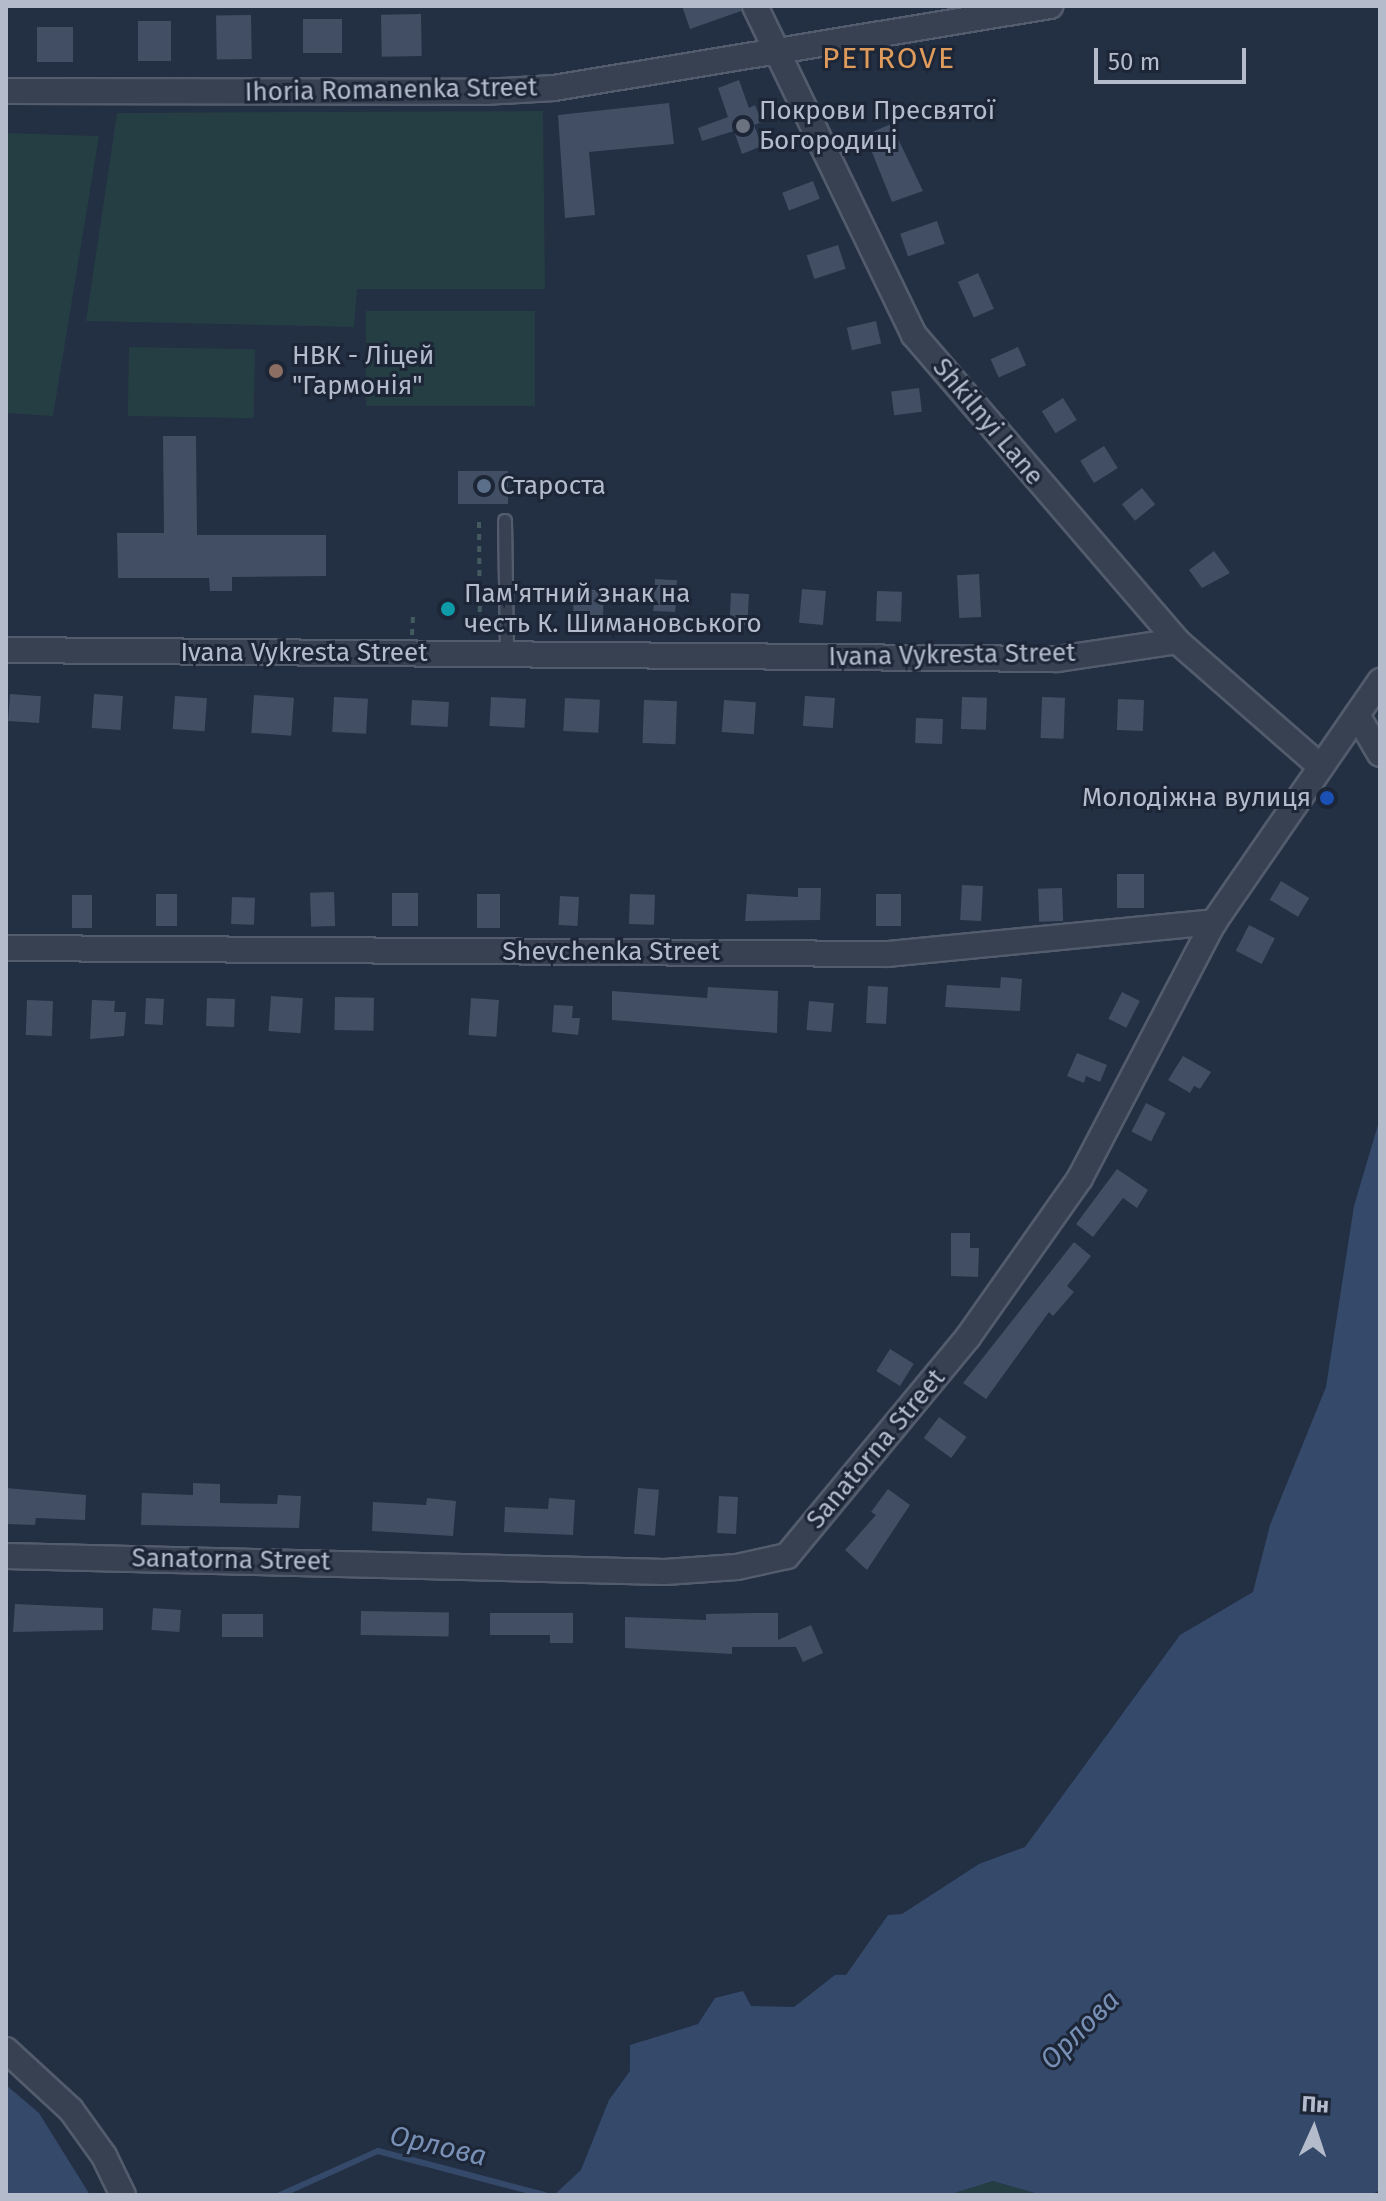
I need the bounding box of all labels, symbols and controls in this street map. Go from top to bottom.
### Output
scale bar [1098,32,1250,82]
district label: PETROVE [822,40,956,76]
text: 50 m [1108,48,1160,76]
street label: Ihoria Romanenka Street [244,72,538,108]
place label: Покрови Пресвятої Богородиці [759,95,995,156]
marker: Покрови Пресвятої Богородиці [734,117,752,135]
place label: НВК - Ліцей "Гармонія" [292,340,434,402]
street label: Shkilnyi Lane [926,352,1050,492]
marker: НВК - Ліцей "Гармонія" [267,362,285,380]
place label: Староста [500,470,606,502]
marker: Староста [475,477,493,495]
place label: Пам'ятний знак на честь К. Шимановського [464,578,762,640]
marker: Пам'ятний знак на честь К. Шимановського [439,600,457,618]
street label: Ivana Vykresta Street [180,637,428,669]
street label: Ivana Vykresta Street [828,637,1076,673]
place label: Молодіжна вулиця [1082,782,1311,814]
marker: Молодіжна вулиця [1318,789,1336,807]
street label: Shevchenka Street [502,936,720,968]
street label: Sanatorna Street [800,1363,952,1535]
street label: Sanatorna Street [131,1543,331,1577]
water label: Орлова [1033,1983,1127,2077]
north arrow [1274,2089,1354,2169]
text: Пн [1301,2090,1330,2119]
water label: Орлова [386,2119,490,2173]

